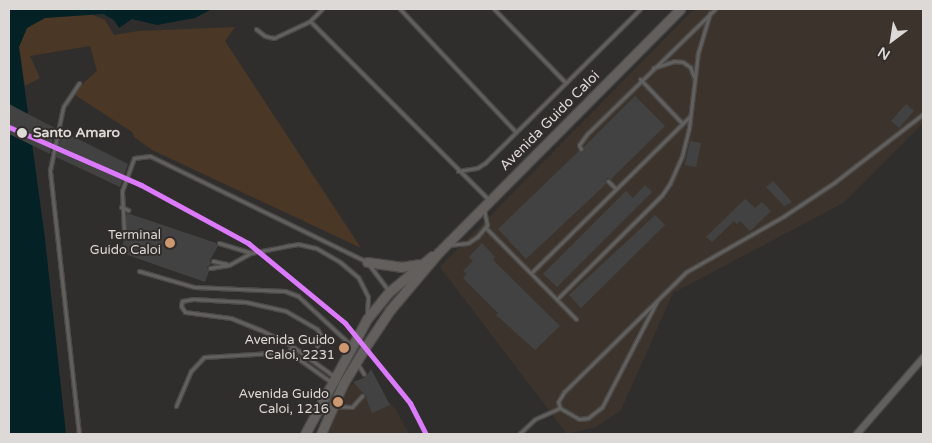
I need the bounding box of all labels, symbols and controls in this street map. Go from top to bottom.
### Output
north arrow [867,15,917,65]
text: N [875,43,893,63]
street label: Avenida Guido Caloi [497,68,603,174]
place label: Santo Amaro [33,125,120,141]
marker: Santo Amaro [15,126,29,140]
place label: Terminal Guido Caloi [90,228,161,259]
marker: Terminal Guido Caloi [165,238,175,248]
place label: Avenida Guido Caloi, 2231 [244,333,335,364]
marker: Avenida Guido Caloi, 2231 [339,343,349,353]
place label: Avenida Guido Caloi, 1216 [238,387,329,418]
marker: Avenida Guido Caloi, 1216 [333,397,343,407]

